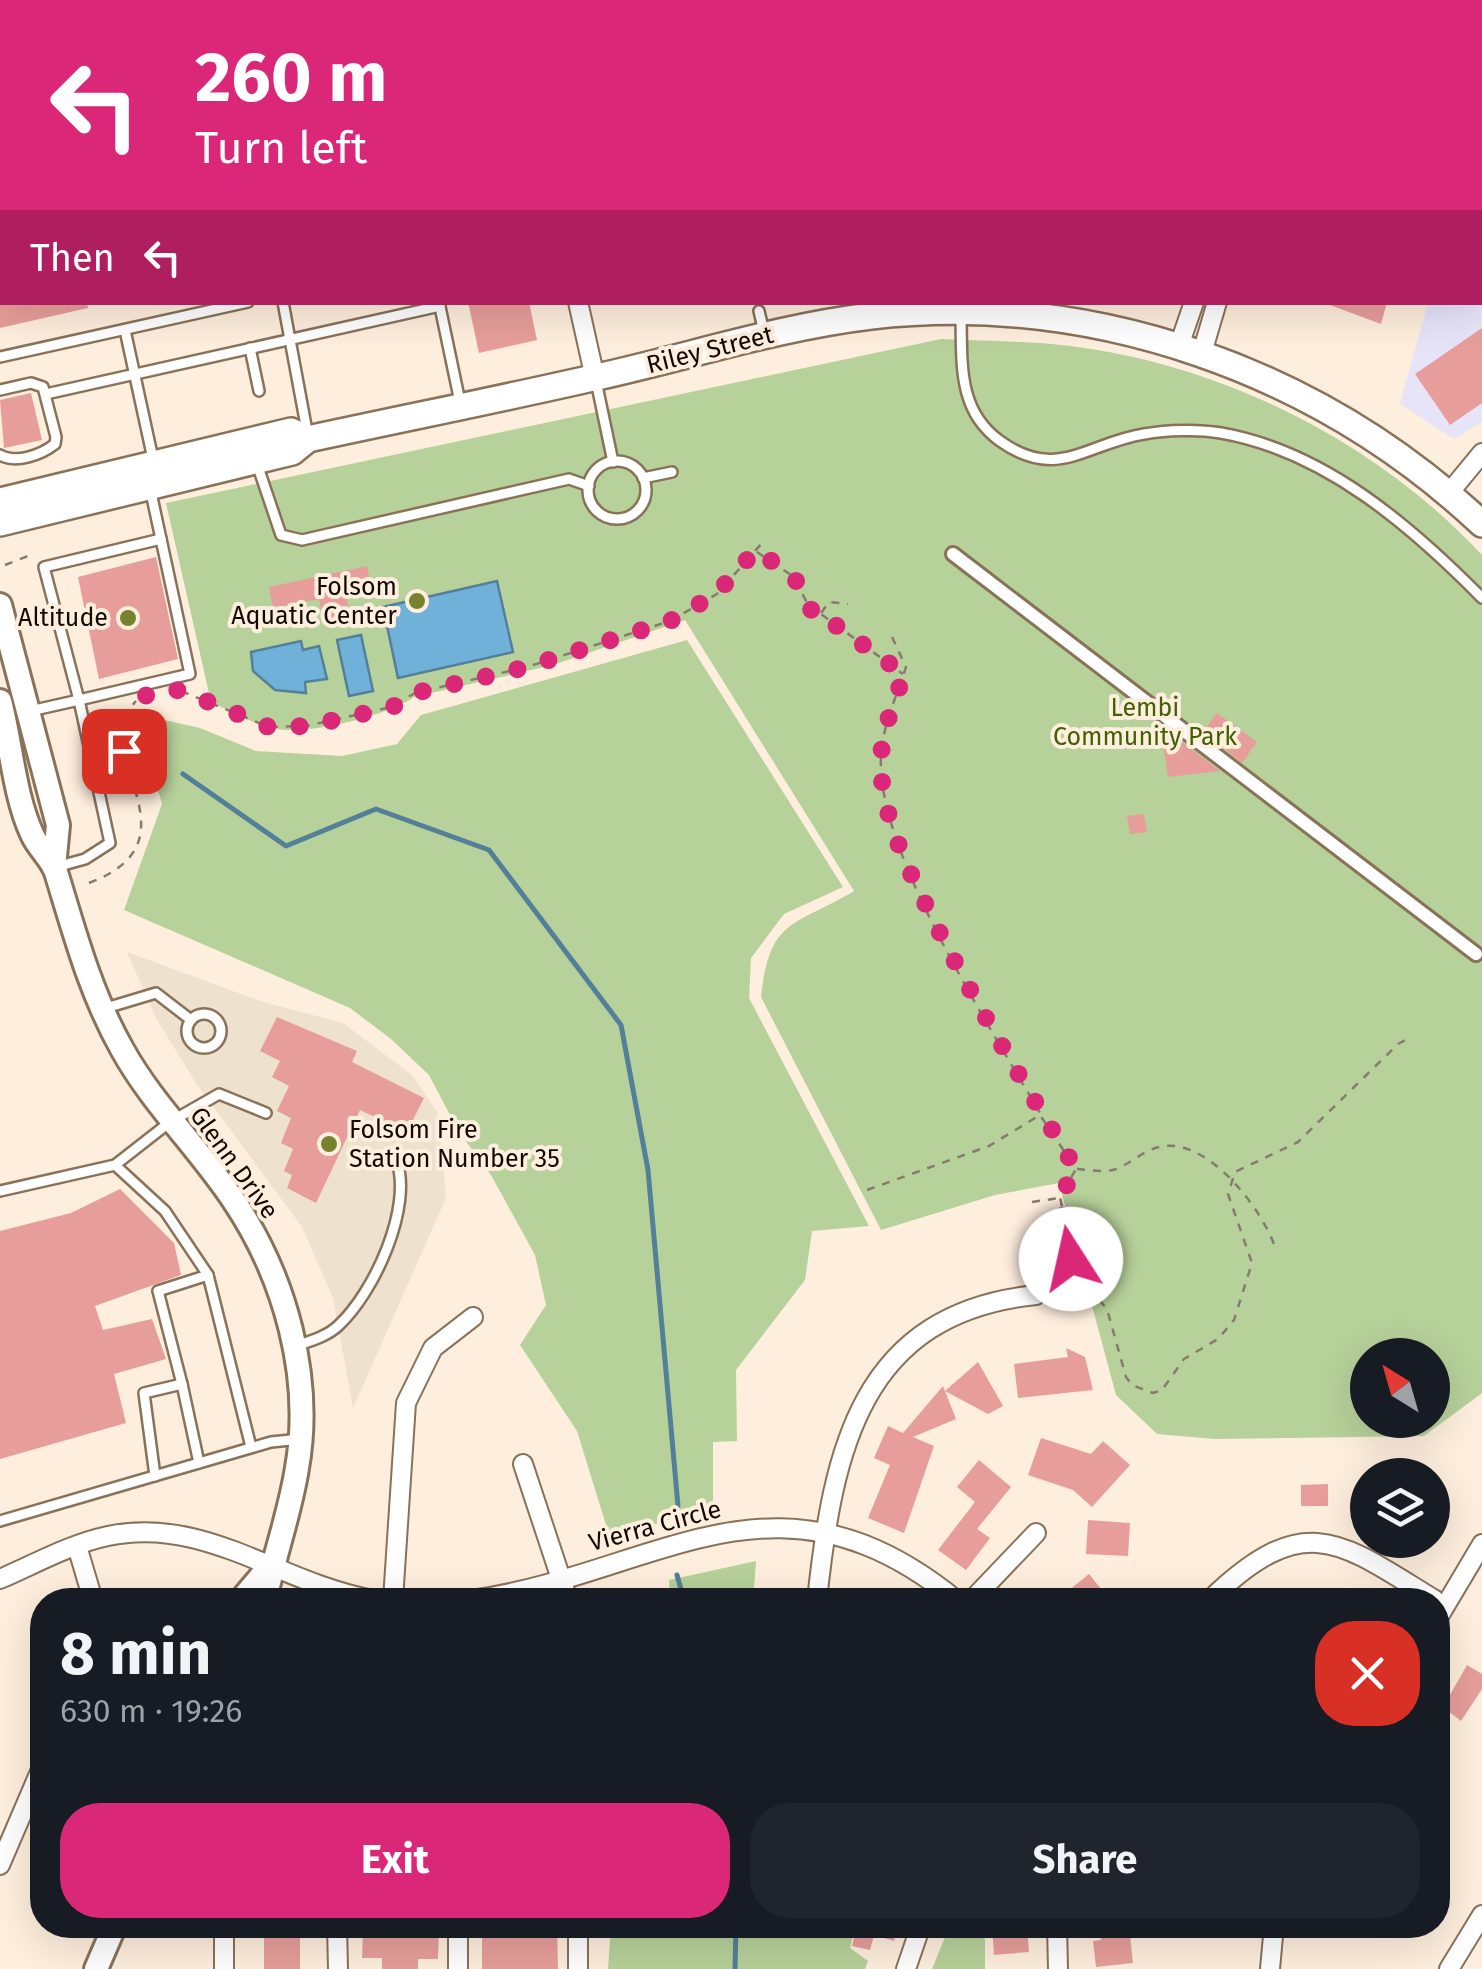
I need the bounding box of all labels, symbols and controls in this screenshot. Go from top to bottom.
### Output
text: 260 m [195,36,387,120]
icon: left [30,40,160,170]
text: Turn left [195,121,367,175]
icon: left [135,230,190,285]
text: Then [30,235,115,281]
street label: Riley Street [643,320,777,380]
place label: Folsom Aquatic Center [231,572,397,631]
marker: Folsom Aquatic Center [406,590,428,612]
place label: Altitude [18,603,108,633]
marker: Altitude [117,607,139,629]
park label: Lembi Community Park [1053,693,1237,752]
pin [82,709,167,794]
icon: arrive [97,724,152,779]
street label: Glenn Drive [183,1101,285,1225]
place label: Folsom Fire Station Number 35 [349,1115,560,1174]
marker: Folsom Fire Station Number 35 [318,1133,340,1155]
position arrow [1019,1207,1123,1311]
north arrow [1350,1338,1450,1438]
map controls [1350,1338,1450,1558]
button: layers [1350,1458,1450,1558]
street label: Vierra Circle [585,1494,725,1558]
text: 8 min [60,1618,211,1690]
button: close [1315,1621,1420,1726]
text: 630 m · 19:26 [60,1692,242,1730]
button: Exit [60,1803,730,1918]
button: Share [750,1803,1420,1918]

